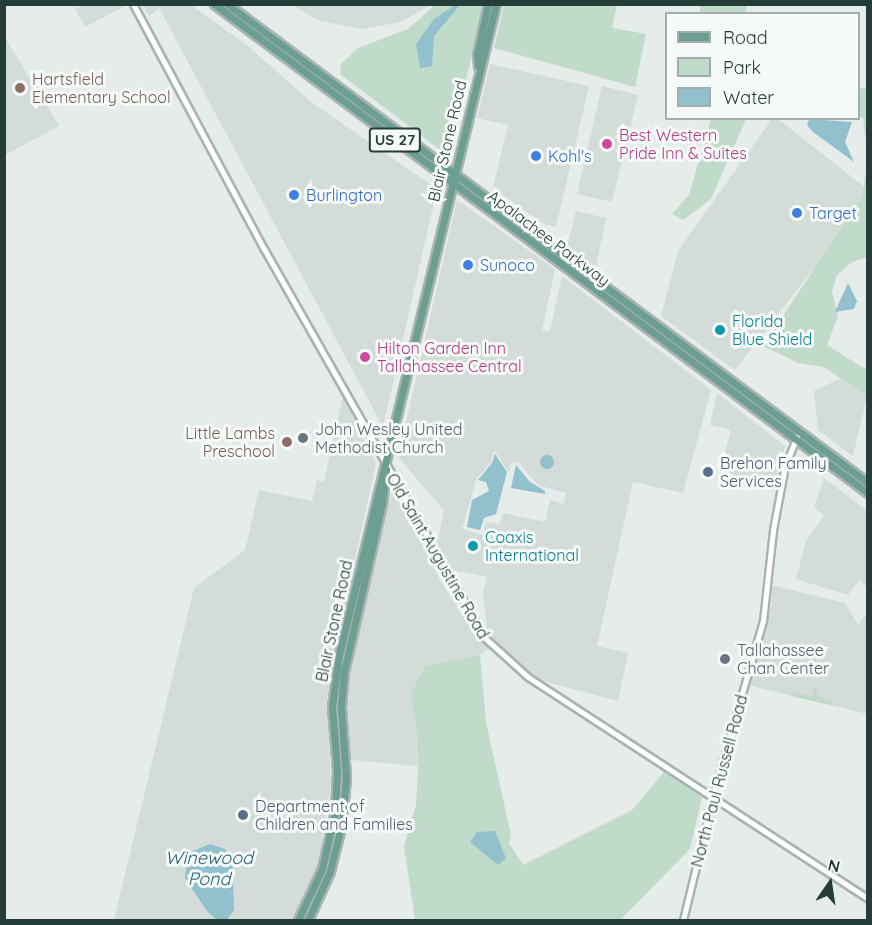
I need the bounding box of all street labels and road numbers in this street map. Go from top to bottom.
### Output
street label: Blair Stone Road [424,78,470,204]
road number: US 27 [368,128,422,152]
street label: Apalachee Parkway [484,186,614,290]
street label: Old Saint Augustine Road [383,470,493,642]
street label: Blair Stone Road [312,558,356,684]
street label: North Paul Russell Road [687,693,751,869]

